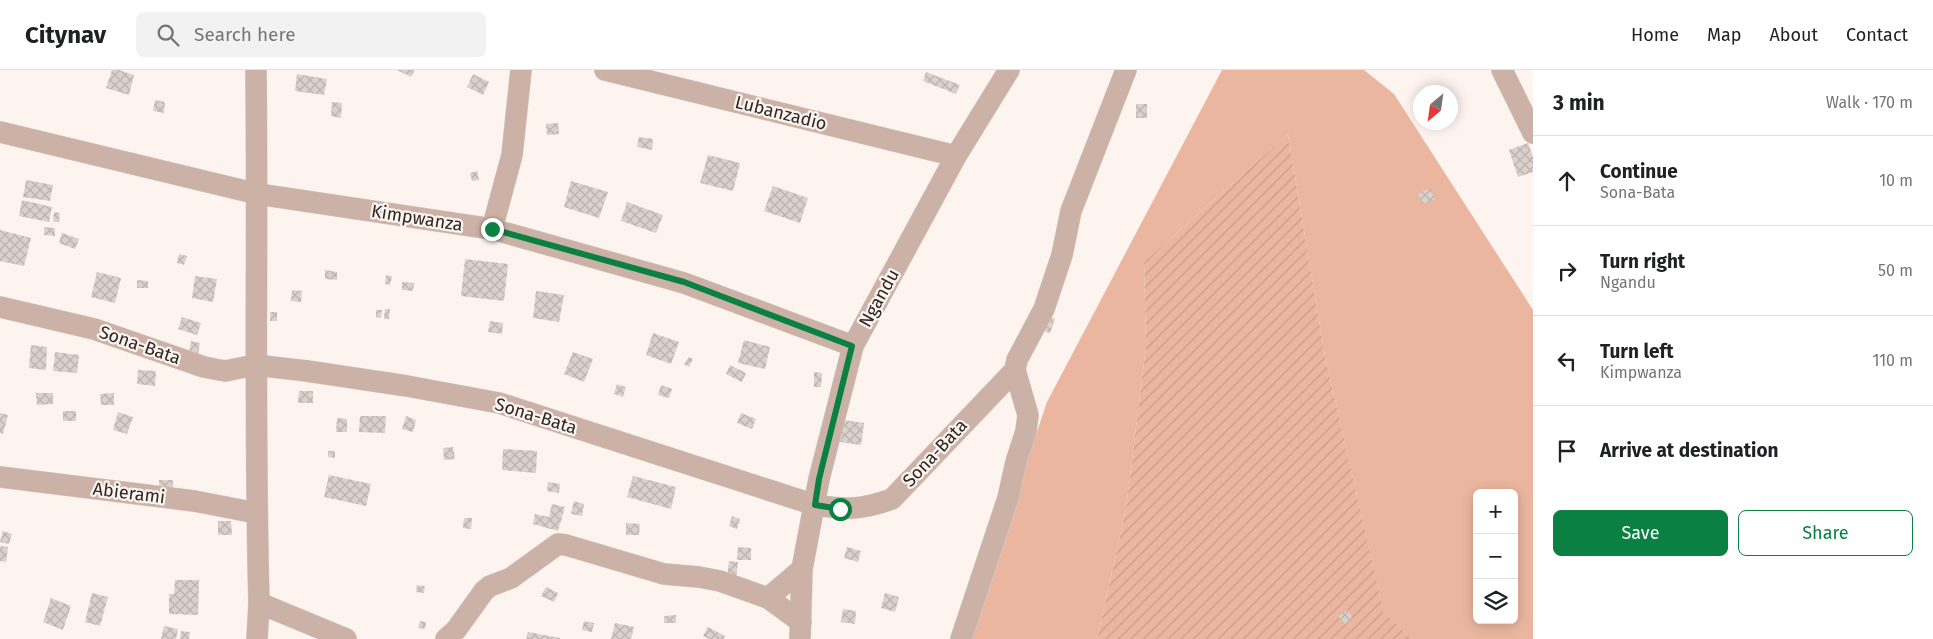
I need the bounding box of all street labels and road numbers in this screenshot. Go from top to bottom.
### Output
street label: Lubanzadio [733,91,829,135]
street label: Kimpwanza [370,200,464,236]
street label: Ngandu [854,265,904,331]
street label: Sona-Bata [96,321,184,369]
street label: Sona-Bata [492,393,580,439]
street label: Sona-Bata [898,415,972,491]
street label: Abierami [92,478,166,508]

